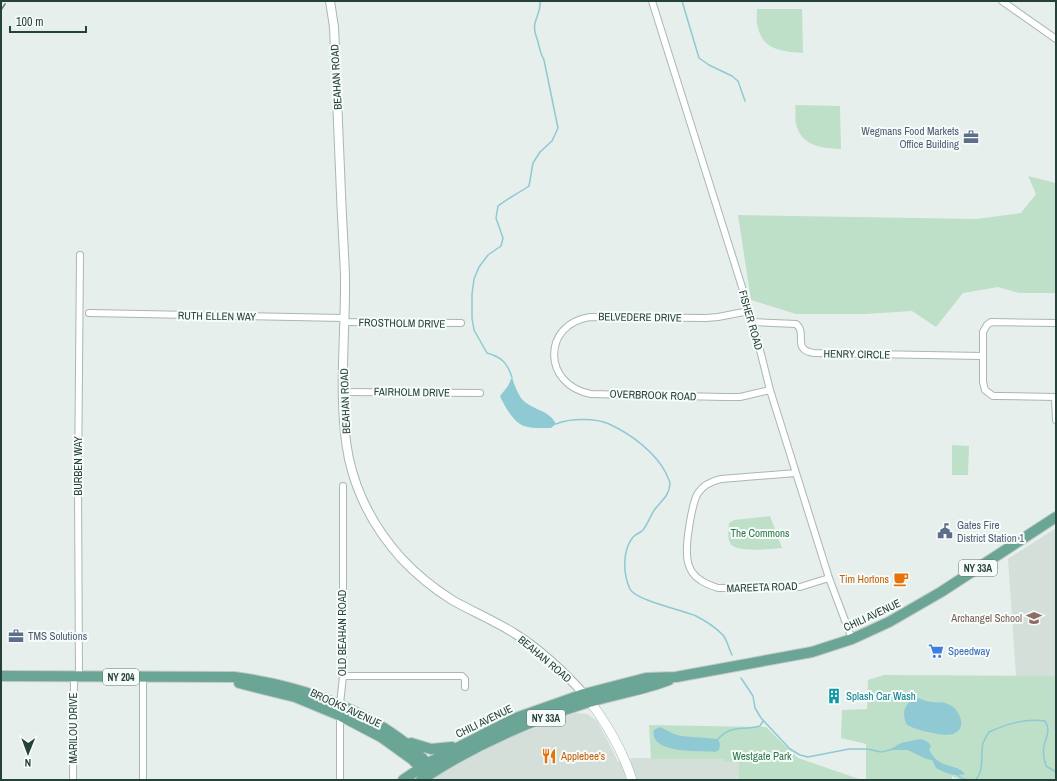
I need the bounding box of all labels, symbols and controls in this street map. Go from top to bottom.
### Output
scale bar [10,8,86,34]
text: 100 m [16,14,43,30]
street label: BEAHAN ROAD [327,44,345,110]
place label: Wegmans Food Markets Office Building [861,124,959,151]
office icon: Wegmans Food Markets Office Building [962,128,980,146]
street label: FISHER ROAD [736,288,766,352]
street label: RUTH ELLEN WAY [178,308,256,324]
street label: BELVEDERE DRIVE [598,309,682,325]
street label: FROSTHOLM DRIVE [359,315,445,331]
street label: HENRY CIRCLE [823,346,891,362]
street label: BEAHAN ROAD [337,368,353,434]
street label: FAIRHOLM DRIVE [374,384,450,400]
street label: OVERBROOK ROAD [609,386,697,404]
street label: BURBEN WAY [71,436,85,496]
place label: Gates Fire District Station 1 [957,518,1024,545]
public building icon: Gates Fire District Station 1 [936,522,954,540]
park label: The Commons [730,526,790,540]
road number: NY 33A [959,560,997,576]
cafe icon: Tim Hortons [892,570,910,588]
place label: Tim Hortons [840,572,889,586]
street label: MAREETA ROAD [726,579,798,595]
street label: OLD BEAHAN ROAD [335,590,349,676]
street label: CHILI AVENUE [841,596,903,634]
school or university icon: Archangel School [1025,609,1043,627]
place label: Archangel School [950,611,1022,625]
office icon: TMS Solutions [7,627,25,645]
place label: TMS Solutions [28,629,88,643]
street label: BEAHAN ROAD [515,633,575,685]
supermarket icon: Speedway [927,642,945,660]
place label: Speedway [948,644,991,658]
road number: NY 204 [103,669,139,685]
street label: BROOKS AVENUE [308,685,384,731]
building icon: Splash Car Wash [825,687,843,705]
place label: Splash Car Wash [846,689,916,703]
street label: MARILOU DRIVE [66,692,80,764]
street label: CHILI AVENUE [453,701,515,741]
road number: NY 33A [527,710,565,726]
north arrow [8,733,48,773]
restaurant icon: Applebee's [540,747,558,765]
place label: Applebee's [560,749,606,763]
park label: Westgate Park [732,749,792,763]
text: N [24,756,31,770]

